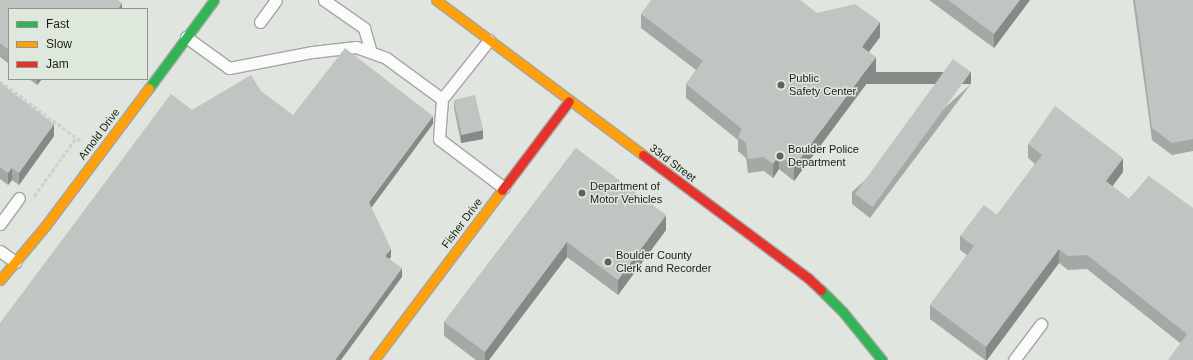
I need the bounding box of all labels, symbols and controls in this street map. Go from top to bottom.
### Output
legend [8,8,148,80]
text: Fast [46,17,69,31]
text: Slow [46,37,72,51]
text: Jam [46,57,69,71]
place label: Public Safety Center [789,72,856,98]
marker: Public Safety Center [776,80,786,90]
street label: Arnold Drive [76,106,122,162]
street label: 33rd Street [647,141,699,185]
place label: Boulder Police Department [788,143,859,169]
marker: Boulder Police Department [775,151,785,161]
place label: Department of Motor Vehicles [590,180,662,206]
marker: Department of Motor Vehicles [577,188,587,198]
street label: Fisher Drive [439,195,485,251]
place label: Boulder County Clerk and Recorder [616,249,711,275]
marker: Boulder County Clerk and Recorder [603,257,613,267]

